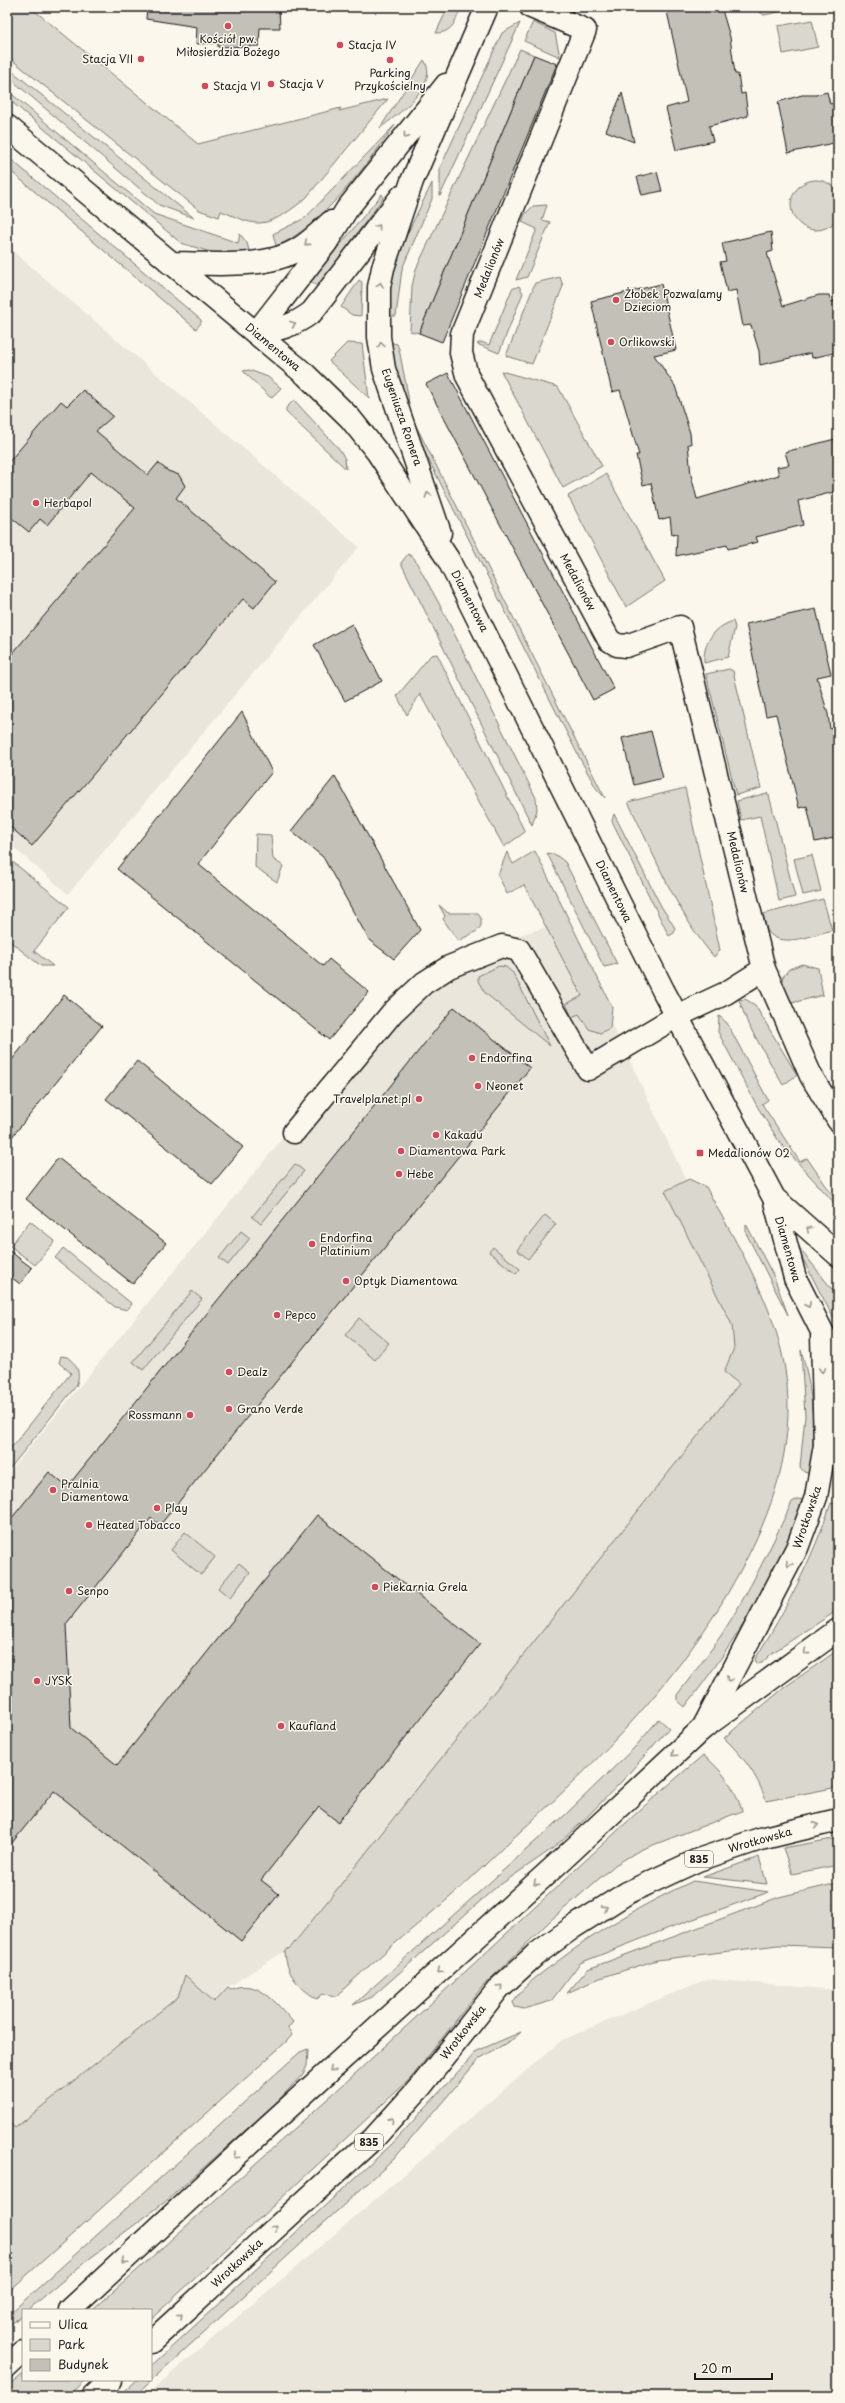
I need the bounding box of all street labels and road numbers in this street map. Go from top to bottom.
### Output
street label: Medalionów [469,235,508,300]
street label: Diamentowa [242,318,305,375]
street label: Eugeniusza Romera [378,366,427,468]
street label: Medalionów [556,550,601,614]
street label: Diamentowa [448,567,493,635]
street label: Medalionów [723,829,754,895]
street label: Diamentowa [592,857,637,925]
street label: Diamentowa [771,1214,806,1284]
street label: Wrotkowska [788,1483,825,1550]
street label: Wrotkowska [726,1822,794,1857]
road number: 835 [685,1851,713,1867]
street label: Wrotkowska [436,2001,489,2063]
road number: 835 [355,2134,383,2150]
street label: Wrotkowska [207,2234,266,2291]

